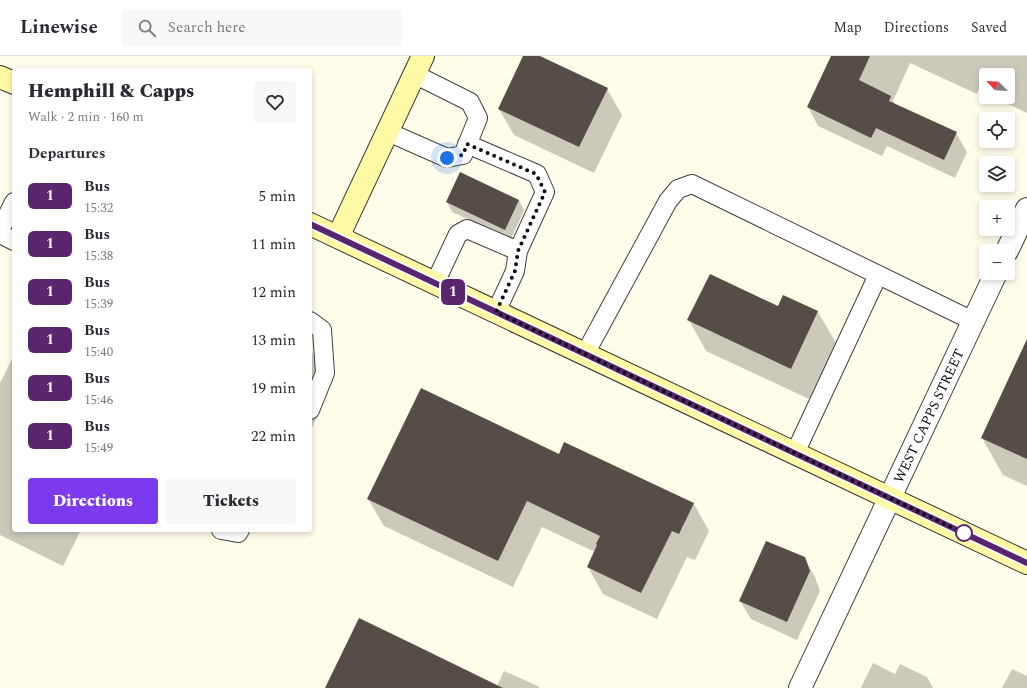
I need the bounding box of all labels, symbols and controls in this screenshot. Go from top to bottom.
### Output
search box [122,10,402,46]
text: Linewise [20,13,98,42]
text: Search here [168,16,246,39]
icon: search [136,17,158,39]
text: Map [834,17,862,38]
text: Directions [884,17,949,38]
text: Saved [971,17,1007,38]
north arrow [979,68,1015,104]
map controls [979,68,1015,280]
text: Hemphill & Capps [28,77,194,106]
button: heart [254,81,296,123]
text: Walk · 2 min · 160 m [28,107,144,127]
button: locate [979,112,1015,148]
text: Departures [28,142,106,165]
your location [437,148,457,168]
button: layers [979,156,1015,192]
text: Bus [84,175,110,198]
text: 1 [46,185,54,206]
text: 5 min [258,185,296,208]
text: 15:32 [84,198,113,218]
button: + [979,200,1015,236]
text: Bus [84,223,110,246]
text: 1 [46,233,54,254]
text: 11 min [251,233,296,256]
button: − [979,244,1015,280]
text: 15:38 [84,246,113,266]
text: Bus [84,271,110,294]
line badge: 1 [440,279,466,305]
text: 1 [46,281,54,302]
text: 12 min [251,281,296,304]
text: 1 [449,281,457,302]
text: 15:39 [84,294,113,314]
text: Bus [84,319,110,342]
text: 1 [46,329,54,350]
text: 13 min [251,329,296,352]
text: 15:40 [84,342,113,362]
street label: WEST CAPPS STREET [888,345,969,486]
text: Bus [84,367,110,390]
text: 1 [46,377,54,398]
text: 19 min [251,377,296,400]
text: 15:46 [84,390,113,410]
text: Bus [84,415,110,438]
text: 1 [46,425,54,446]
text: 22 min [251,425,296,448]
text: 15:49 [84,438,113,458]
button: Directions [28,478,158,524]
button: Tickets [166,478,296,524]
unlabelled marker [955,524,973,542]

